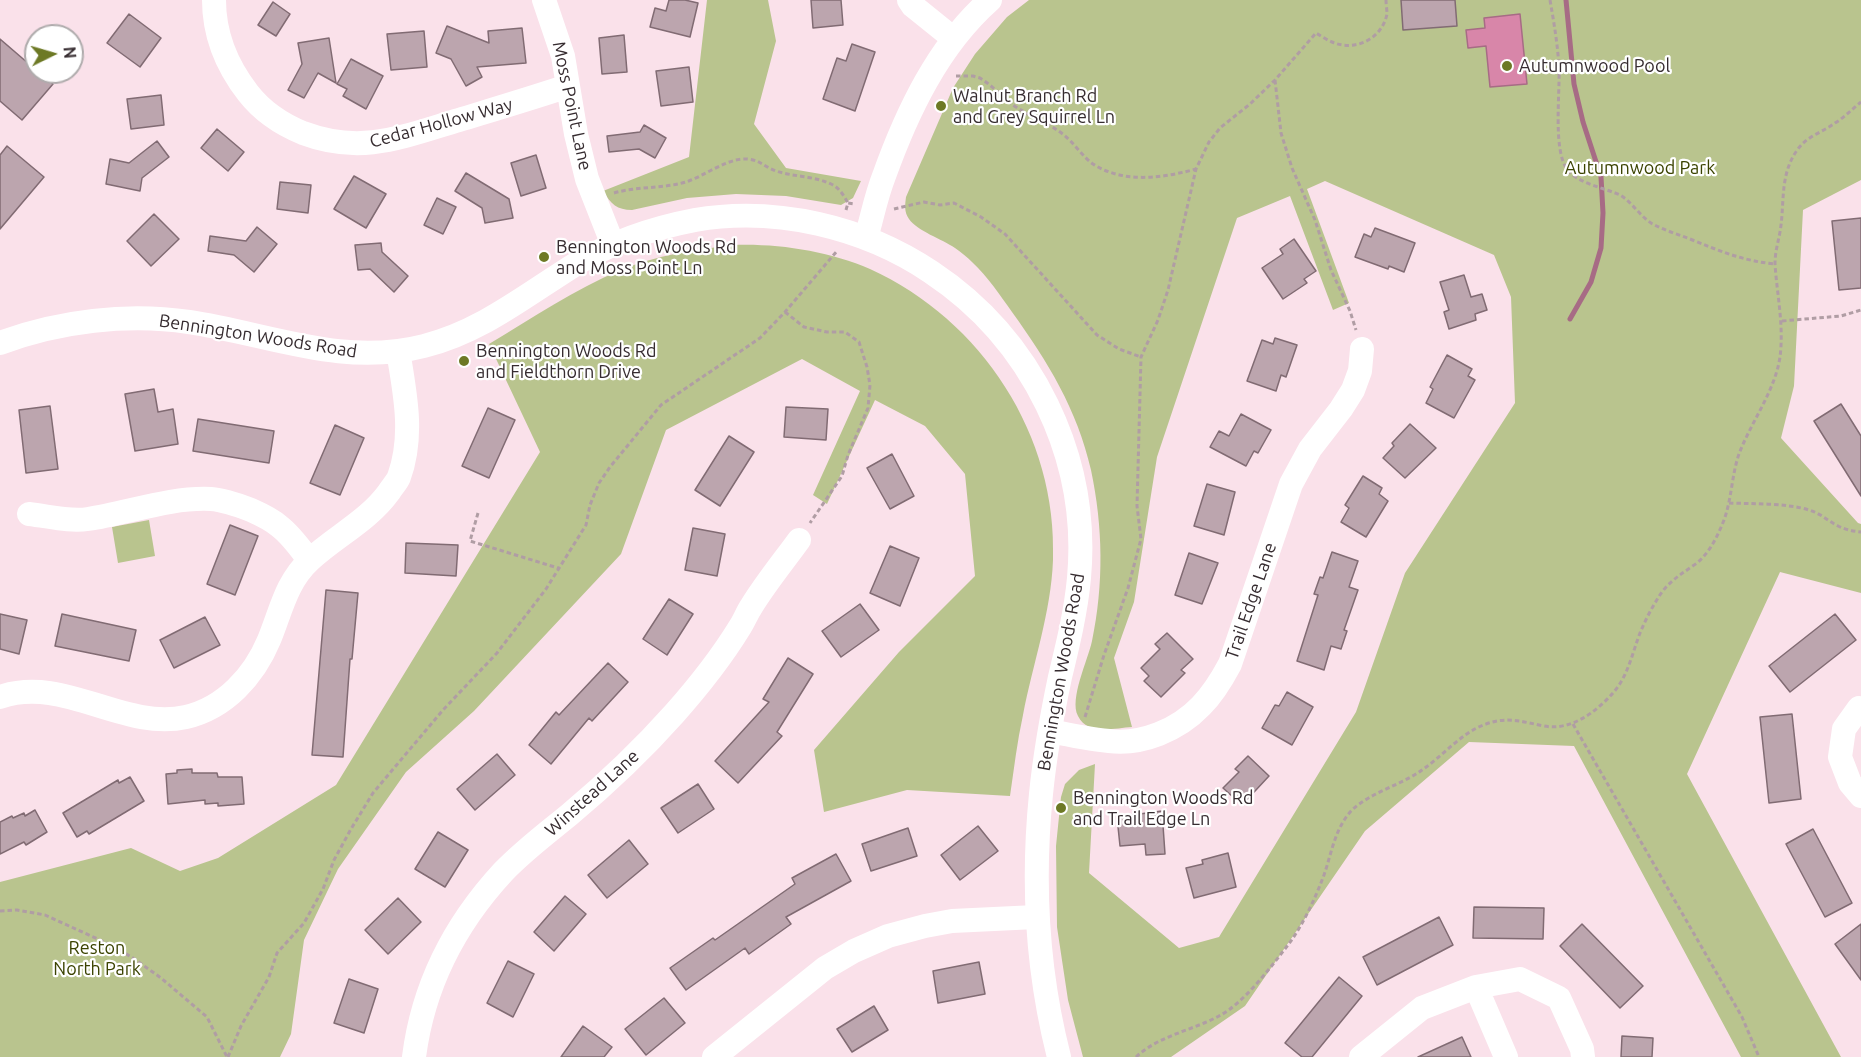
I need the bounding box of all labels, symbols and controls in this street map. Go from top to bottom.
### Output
north arrow [24,24,84,84]
street label: Moss Point Lane [548,39,596,173]
text: N [60,46,79,59]
place label: Autumnwood Pool [1519,55,1670,77]
marker: Autumnwood Pool [1500,59,1514,73]
place label: Walnut Branch Rd and Grey Squirrel Ln [953,85,1115,128]
street label: Cedar Hollow Way [367,94,515,152]
marker: Walnut Branch Rd and Grey Squirrel Ln [934,99,948,113]
park label: Autumnwood Park [1565,157,1715,179]
place label: Bennington Woods Rd and Moss Point Ln [556,236,737,278]
marker: Bennington Woods Rd and Moss Point Ln [537,250,551,264]
street label: Bennington Woods Road [157,310,359,362]
place label: Bennington Woods Rd and Fieldthorn Drive [476,340,657,382]
marker: Bennington Woods Rd and Fieldthorn Drive [457,354,471,368]
street label: Trail Edge Lane [1221,540,1281,662]
street label: Bennington Woods Road [1033,572,1089,772]
street label: Winstead Lane [541,745,643,841]
place label: Bennington Woods Rd and Trail Edge Ln [1073,787,1254,830]
marker: Bennington Woods Rd and Trail Edge Ln [1054,801,1068,815]
park label: Reston North Park [53,937,141,980]

